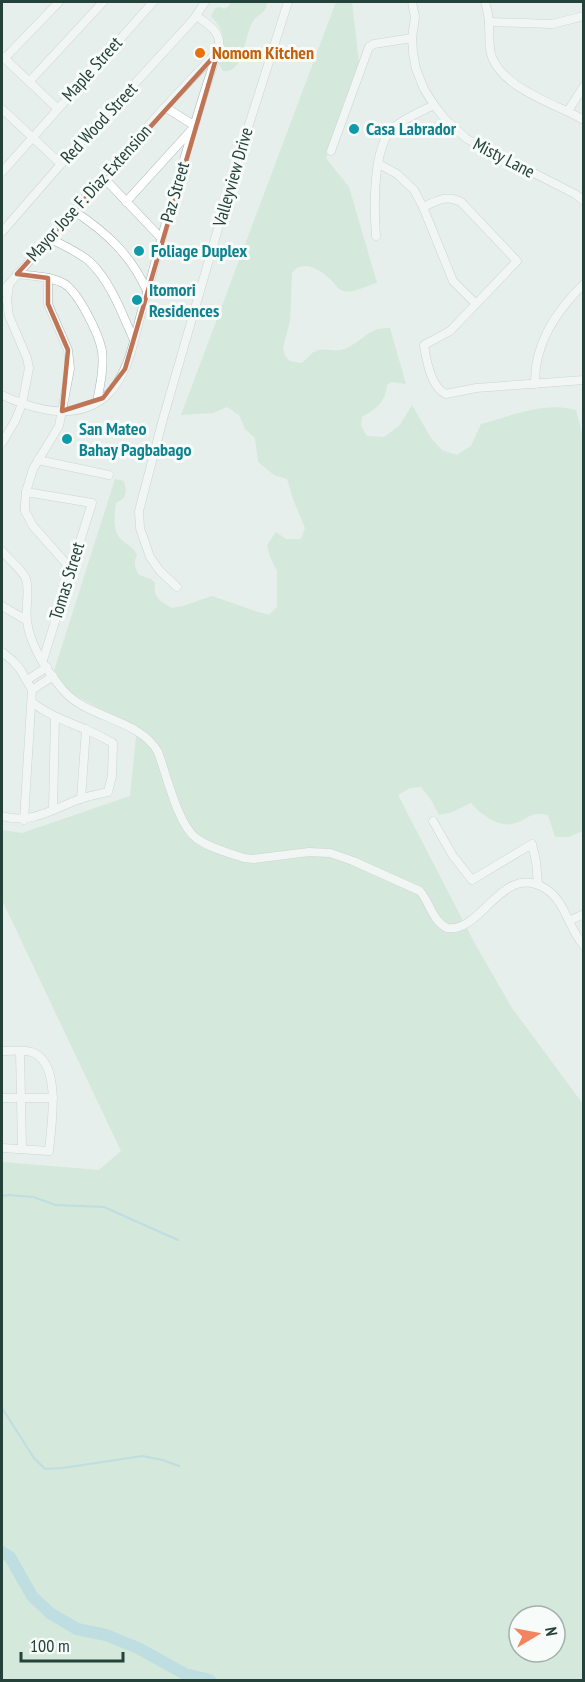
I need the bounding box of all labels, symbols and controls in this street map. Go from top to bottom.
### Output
street label: Maple Street [57,32,127,106]
place label: Nomom Kitchen [212,41,314,64]
marker: Nomom Kitchen [193,46,207,60]
street label: Red Wood Street [55,77,142,168]
place label: Casa Labrador [366,117,457,140]
street label: Mayor Jose F. Diaz Extension [21,120,156,266]
marker: Casa Labrador [347,122,361,136]
street label: Valleyview Drive [207,125,258,230]
street label: Misty Lane [470,132,539,183]
street label: Paz Street [155,159,194,225]
place label: Foliage Duplex [151,239,247,262]
marker: Foliage Duplex [132,244,146,258]
place label: Itomori Residences [149,278,219,322]
marker: Itomori Residences [130,293,144,307]
place label: San Mateo Bahay Pagbabago [79,417,192,461]
marker: San Mateo Bahay Pagbabago [60,432,74,446]
street label: Tomas Street [44,539,89,622]
north arrow [507,1604,567,1664]
scale bar [21,1625,123,1663]
text: N [541,1625,562,1637]
text: 100 m [30,1634,70,1657]

